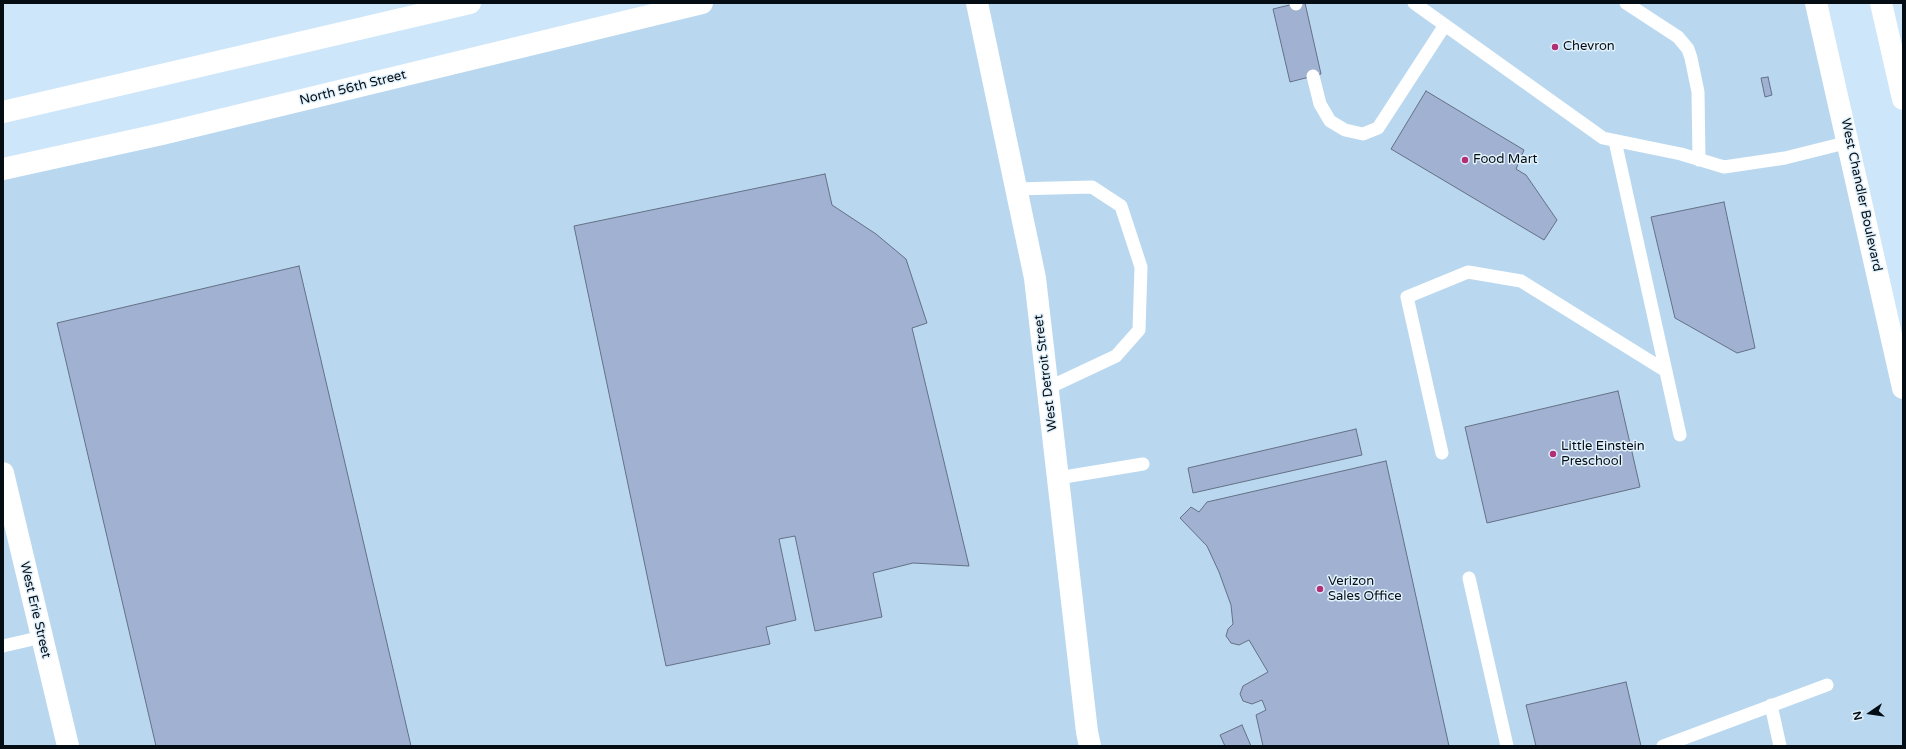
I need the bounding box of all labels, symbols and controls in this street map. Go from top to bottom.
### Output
place label: Chevron [1563,39,1615,55]
marker: Chevron [1550,42,1560,52]
street label: North 56th Street [298,67,408,109]
street label: West Chandler Boulevard [1837,117,1885,273]
place label: Food Mart [1473,152,1538,168]
marker: Food Mart [1460,155,1470,165]
street label: West Detroit Street [1031,314,1061,432]
place label: Little Einstein Preschool [1561,439,1645,470]
marker: Little Einstein Preschool [1548,449,1558,459]
street label: West Erie Street [16,560,54,660]
place label: Verizon Sales Office [1328,574,1402,605]
marker: Verizon Sales Office [1315,584,1325,594]
north arrow [1850,693,1890,733]
text: N [1850,710,1865,722]

